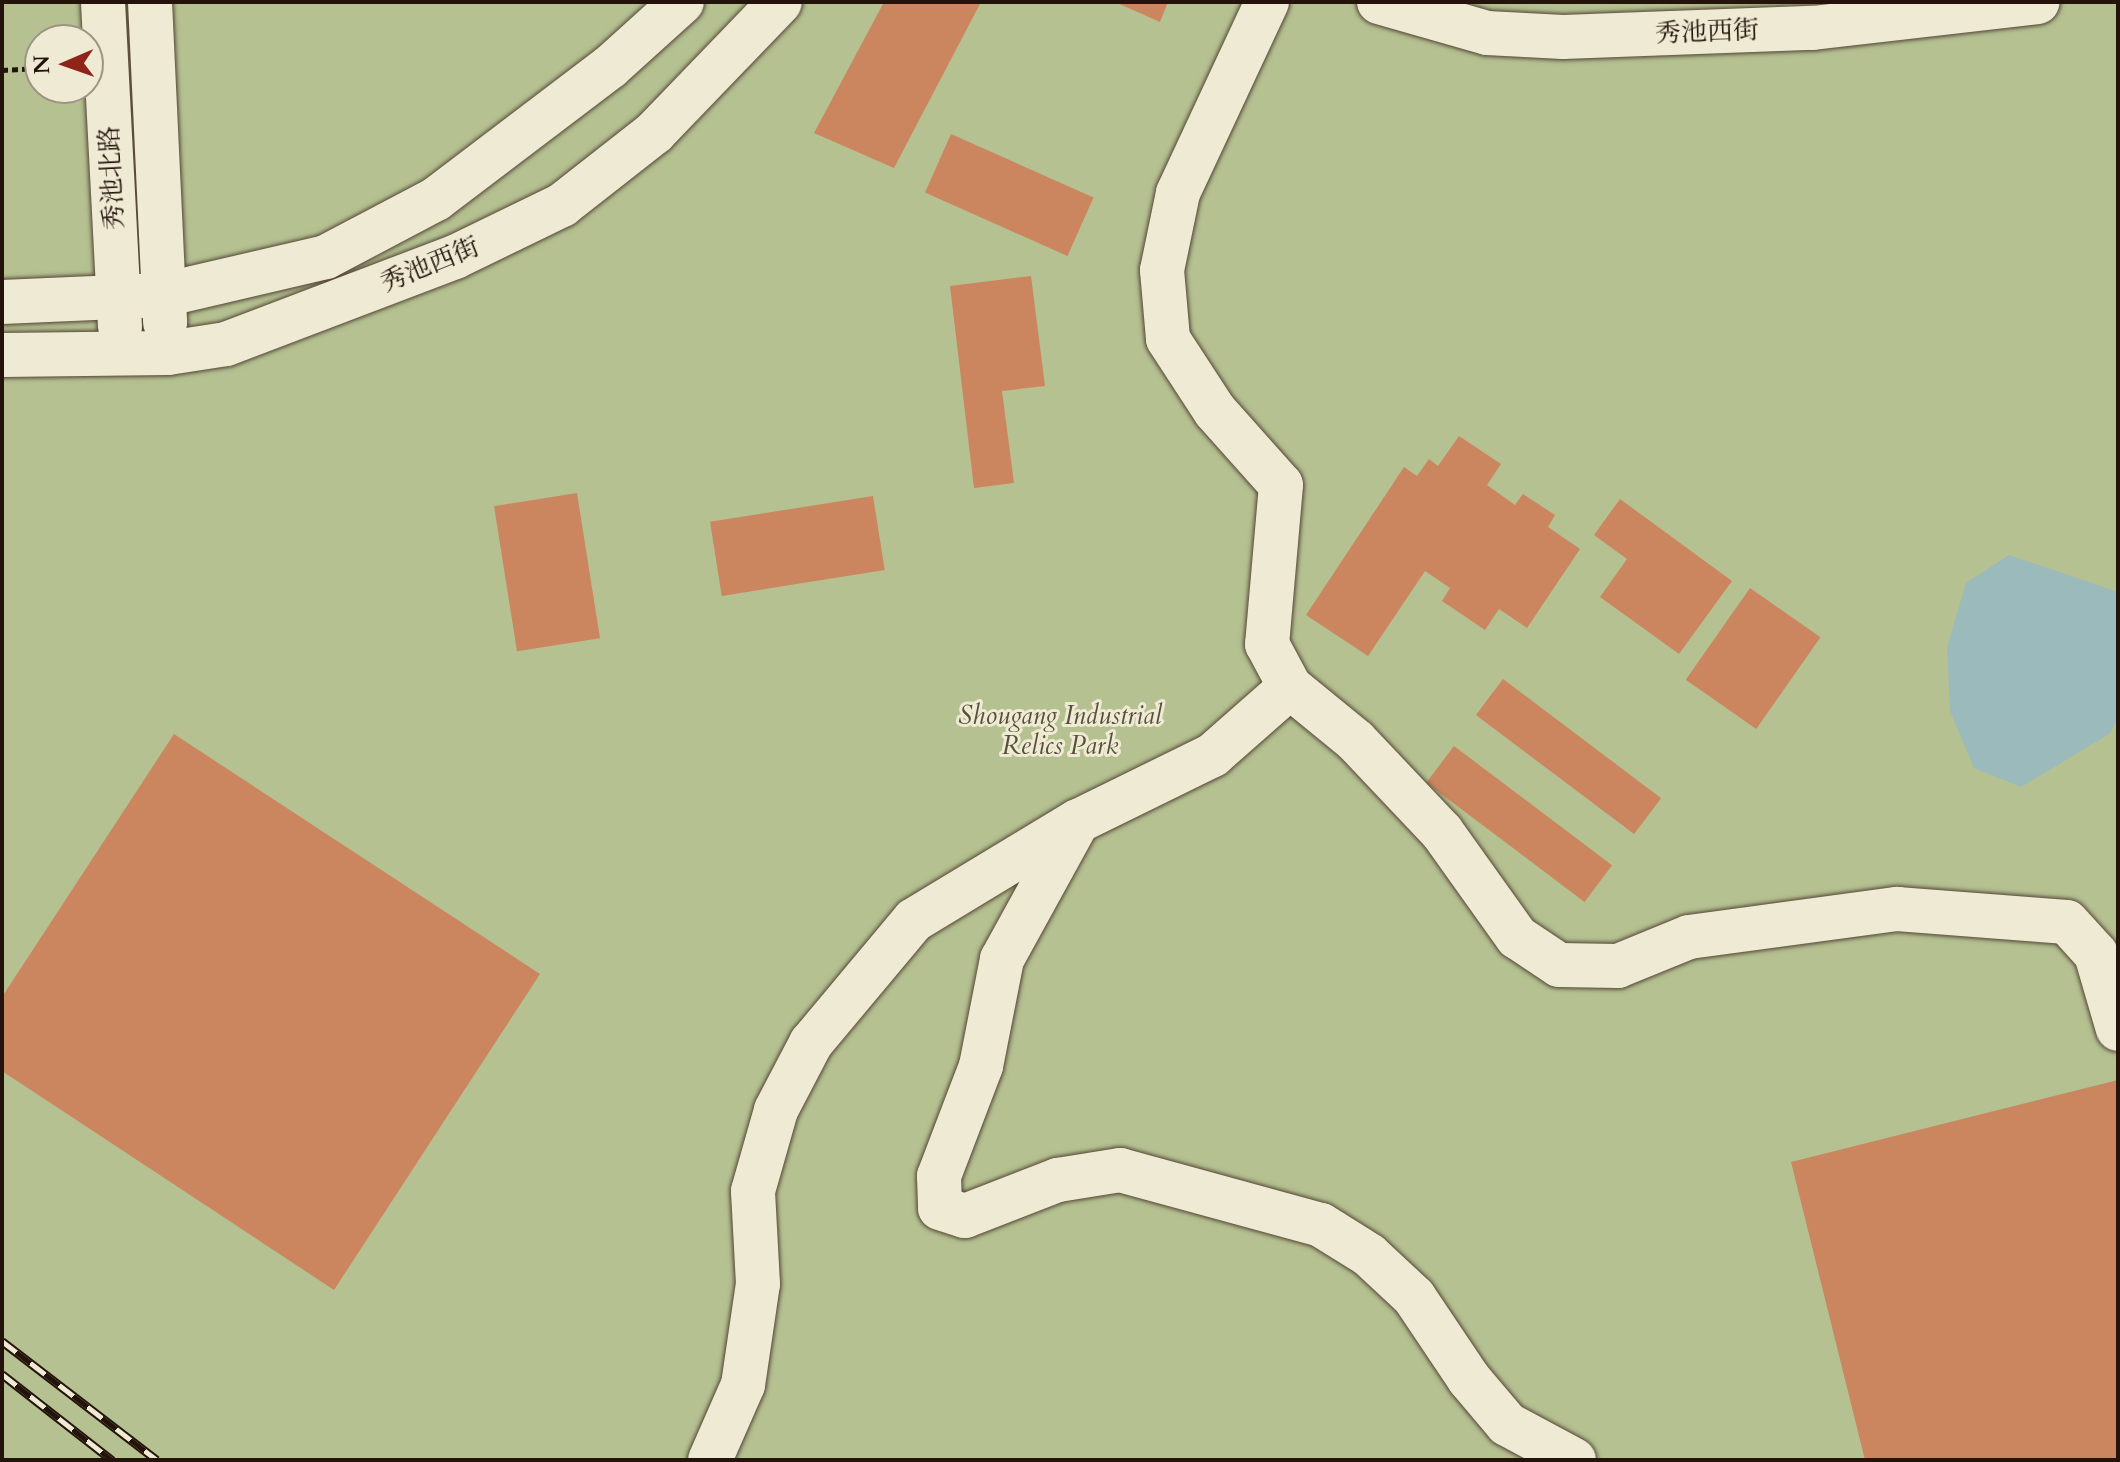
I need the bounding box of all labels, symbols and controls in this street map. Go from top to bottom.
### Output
street label: 秀池西街 [1654,15,1760,49]
north arrow [24,24,104,104]
text: N [27,55,57,75]
street label: 秀池北路 [94,125,130,231]
street label: 秀池西街 [376,231,484,299]
park label: Shougang Industrial Relics Park [958,700,1162,762]

